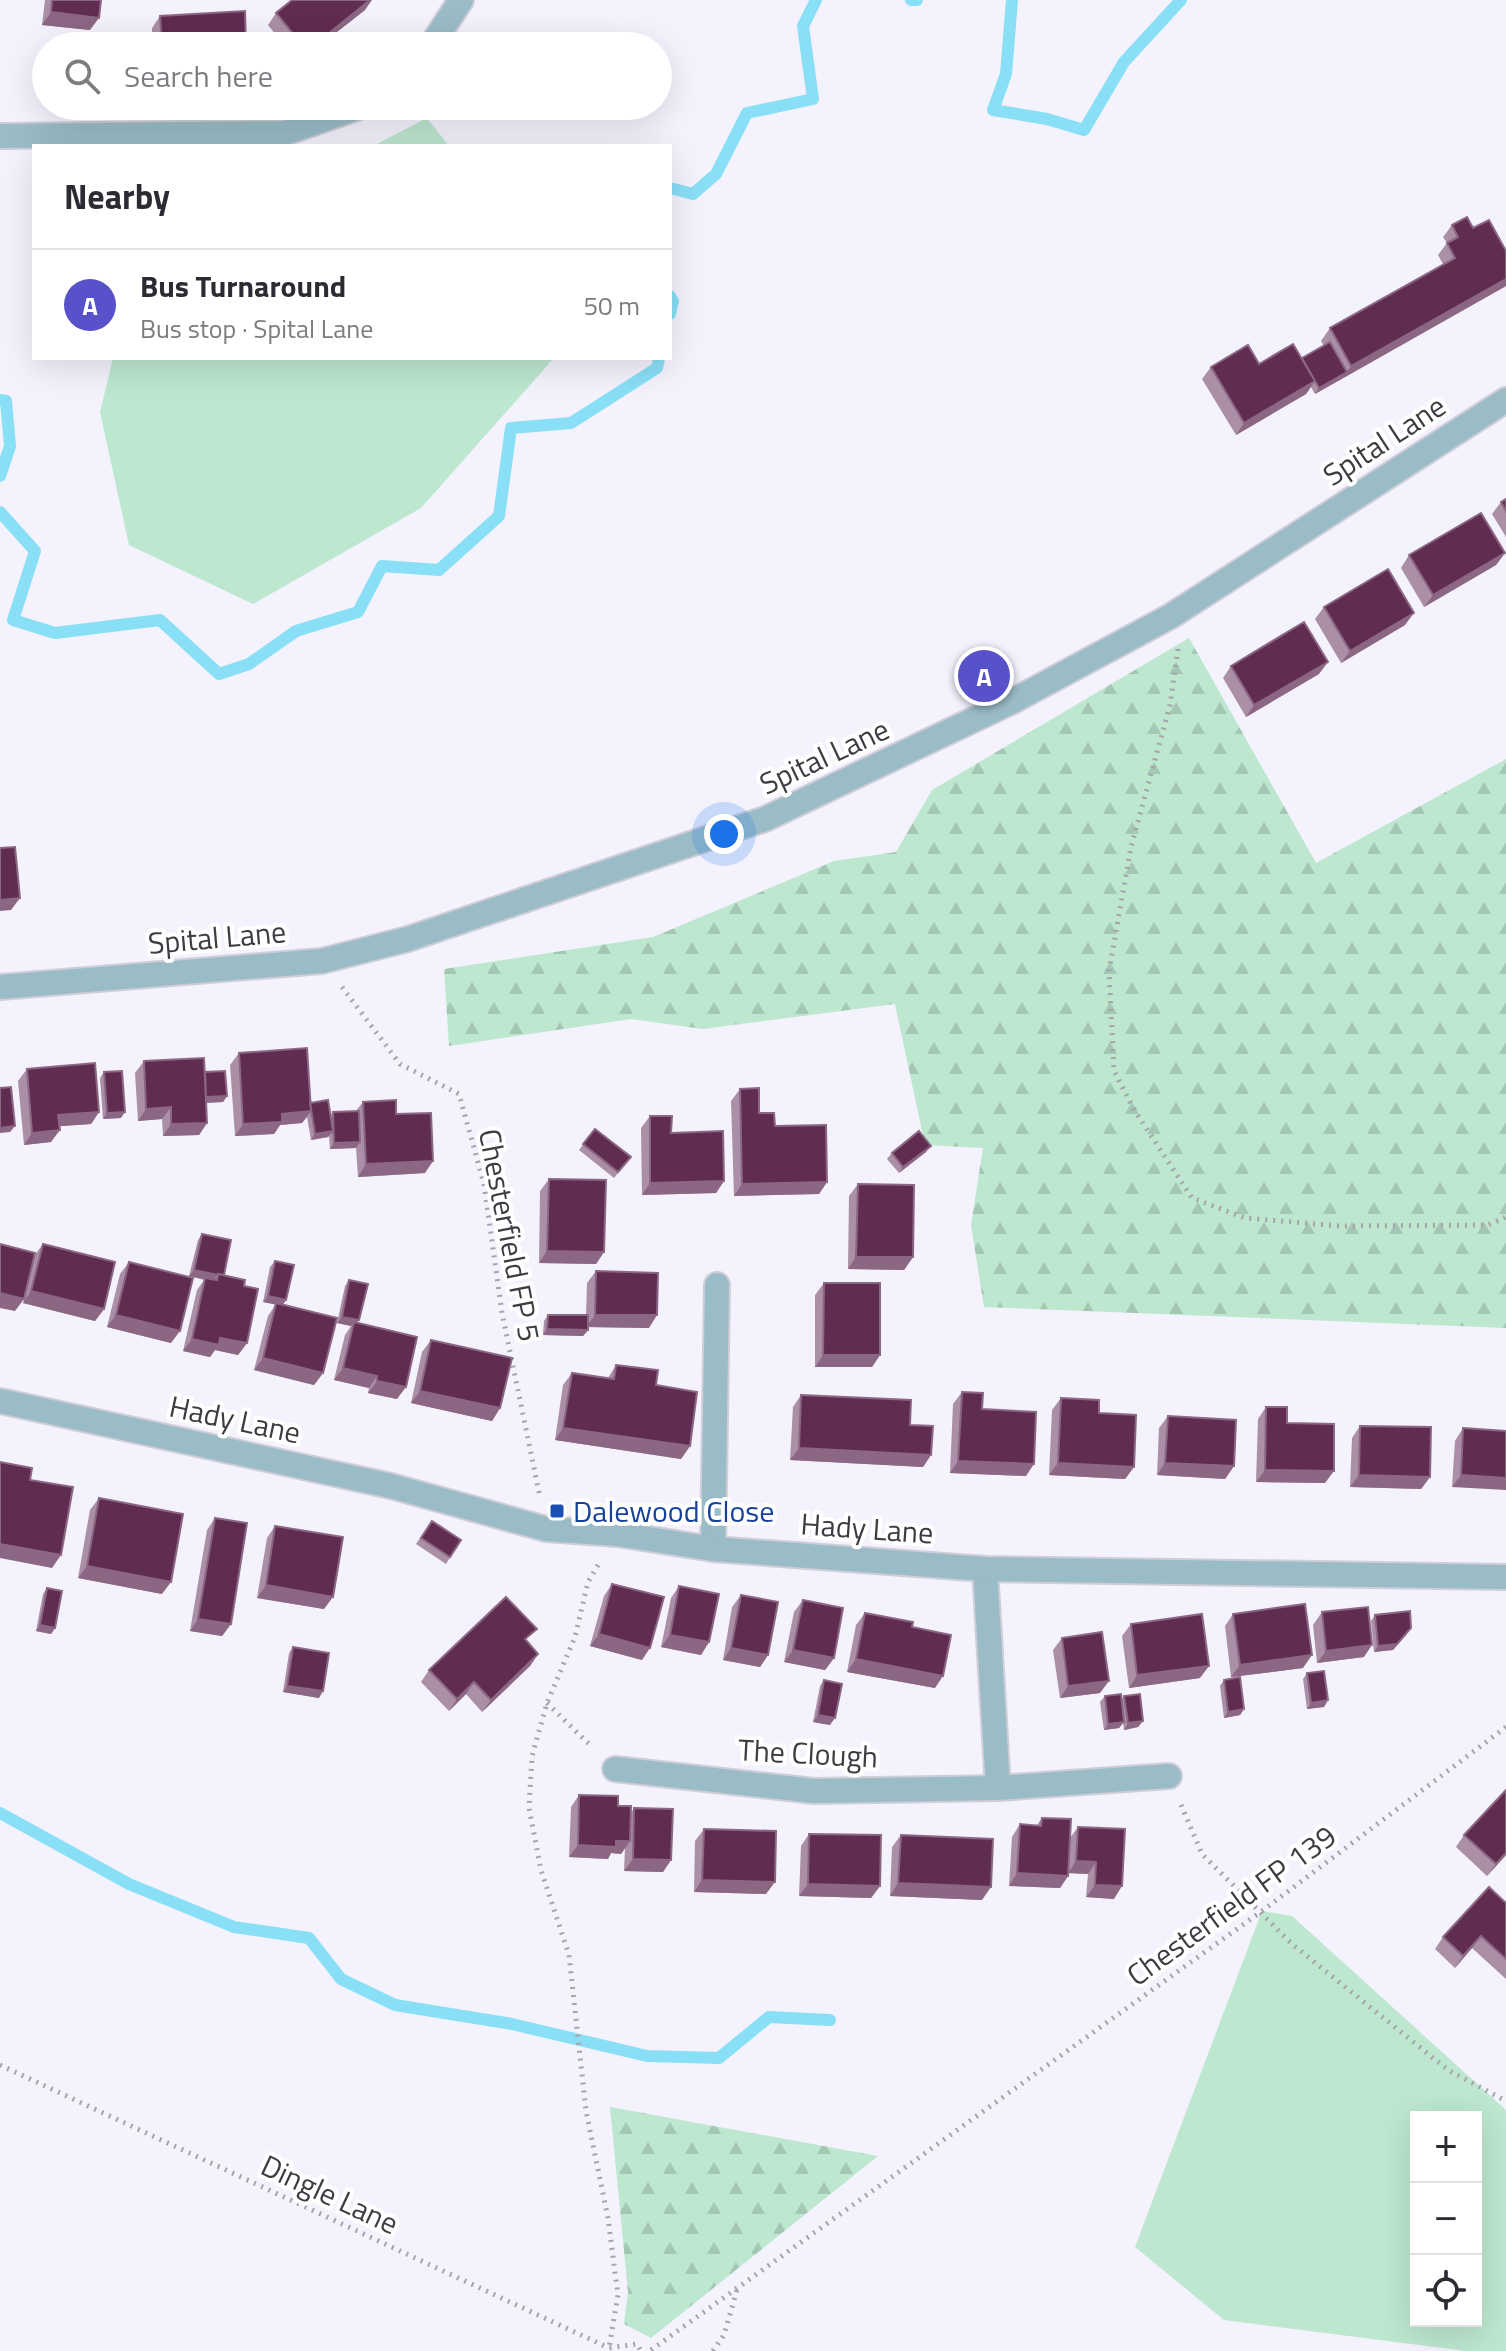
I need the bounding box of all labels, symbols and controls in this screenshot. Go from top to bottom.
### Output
search box [32,32,672,120]
text: Search here [124,53,273,99]
icon: search [60,54,104,98]
text: Nearby [64,170,170,222]
text: Bus Turnaround [140,263,346,309]
text: A [82,286,98,325]
text: 50 m [583,286,640,325]
text: Bus stop · Spital Lane [140,309,373,348]
street label: Spital Lane [1313,383,1455,497]
pin: A [958,646,1010,706]
street label: Spital Lane [752,706,896,806]
your location [704,814,744,854]
street label: Spital Lane [146,908,288,966]
street label: Chesterfield FP 5 [467,1125,553,1345]
street label: Hady Lane [165,1383,305,1455]
place label: Dalewood Close [573,1488,774,1534]
street label: Hady Lane [799,1500,935,1556]
marker: Dalewood Close [548,1502,566,1520]
street label: The Clough [737,1726,879,1780]
street label: Chesterfield FP 139 [1117,1813,1345,1997]
map controls [1410,2111,1482,2327]
button: + [1410,2111,1482,2183]
street label: Dingle Lane [254,2142,406,2246]
button: − [1410,2183,1482,2255]
button: locate [1410,2255,1482,2327]

